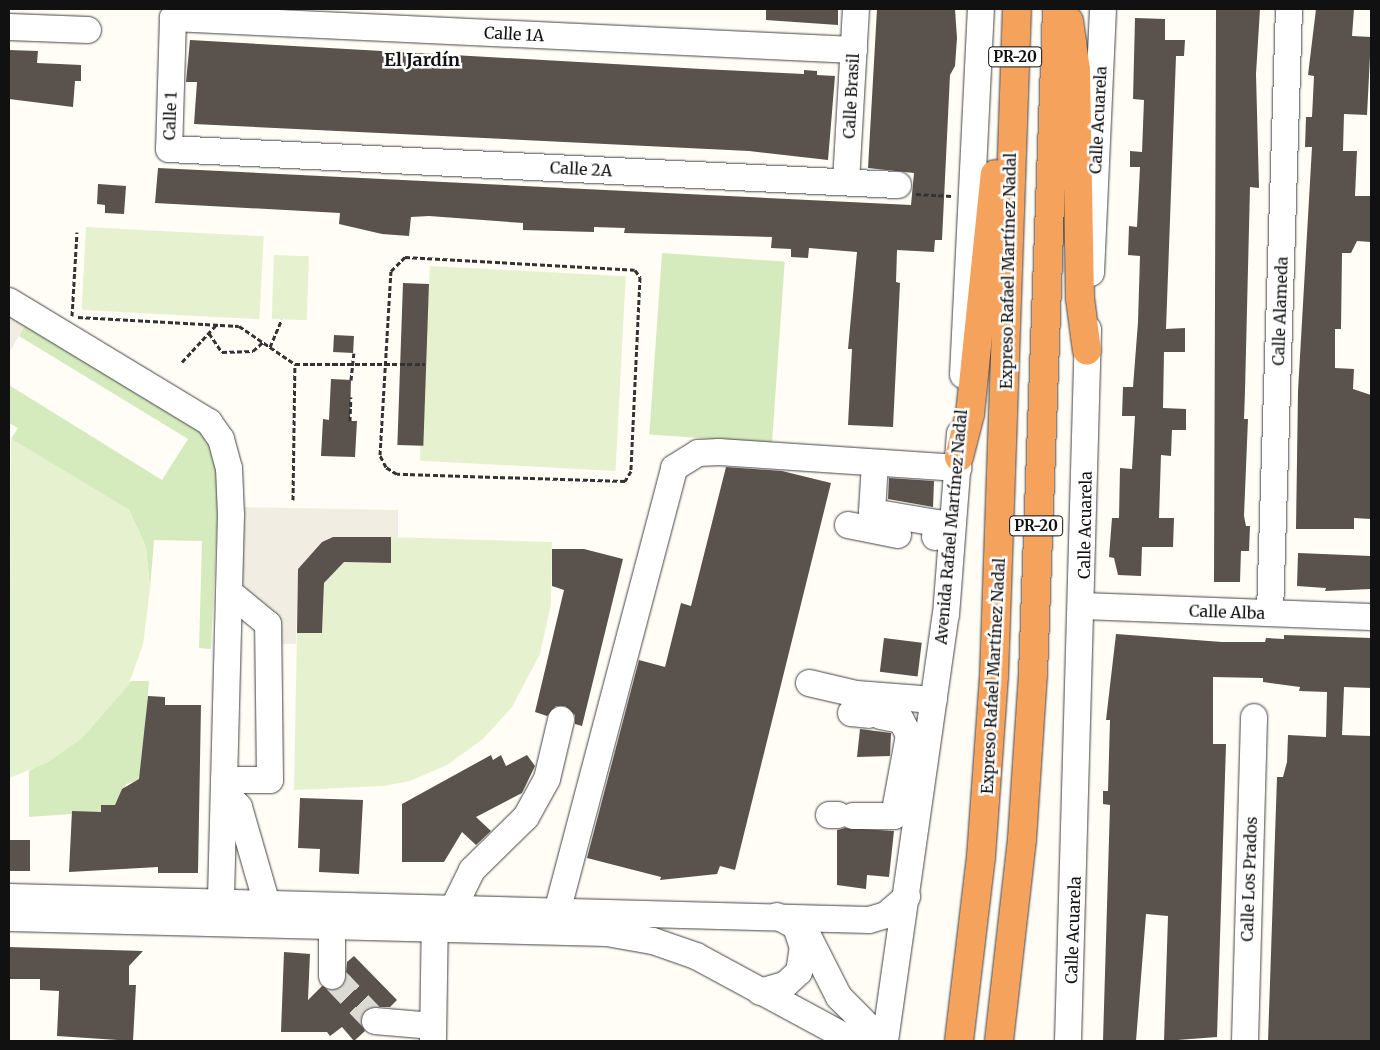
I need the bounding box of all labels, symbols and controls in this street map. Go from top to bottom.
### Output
street label: Calle 1A [483,23,545,45]
road number: PR-20 [988,44,1042,70]
district label: El Jardín [384,49,460,71]
street label: Calle Brasil [839,53,863,139]
street label: Calle Acuarela [1086,66,1110,174]
street label: Calle 1 [160,91,180,141]
street label: Expreso Rafael Martínez Nadal [996,153,1020,389]
street label: Calle 2A [549,158,613,180]
street label: Calle Alameda [1269,256,1291,366]
street label: Avenida Rafael Martínez Nadal [931,409,971,645]
street label: Calle Acuarela [1074,471,1096,579]
road number: PR-20 [1008,514,1064,538]
street label: Expreso Rafael Martínez Nadal [977,557,1009,795]
street label: Calle Alba [1189,601,1265,623]
street label: Calle Los Prados [1237,816,1261,942]
street label: Calle Acuarela [1062,876,1084,984]

